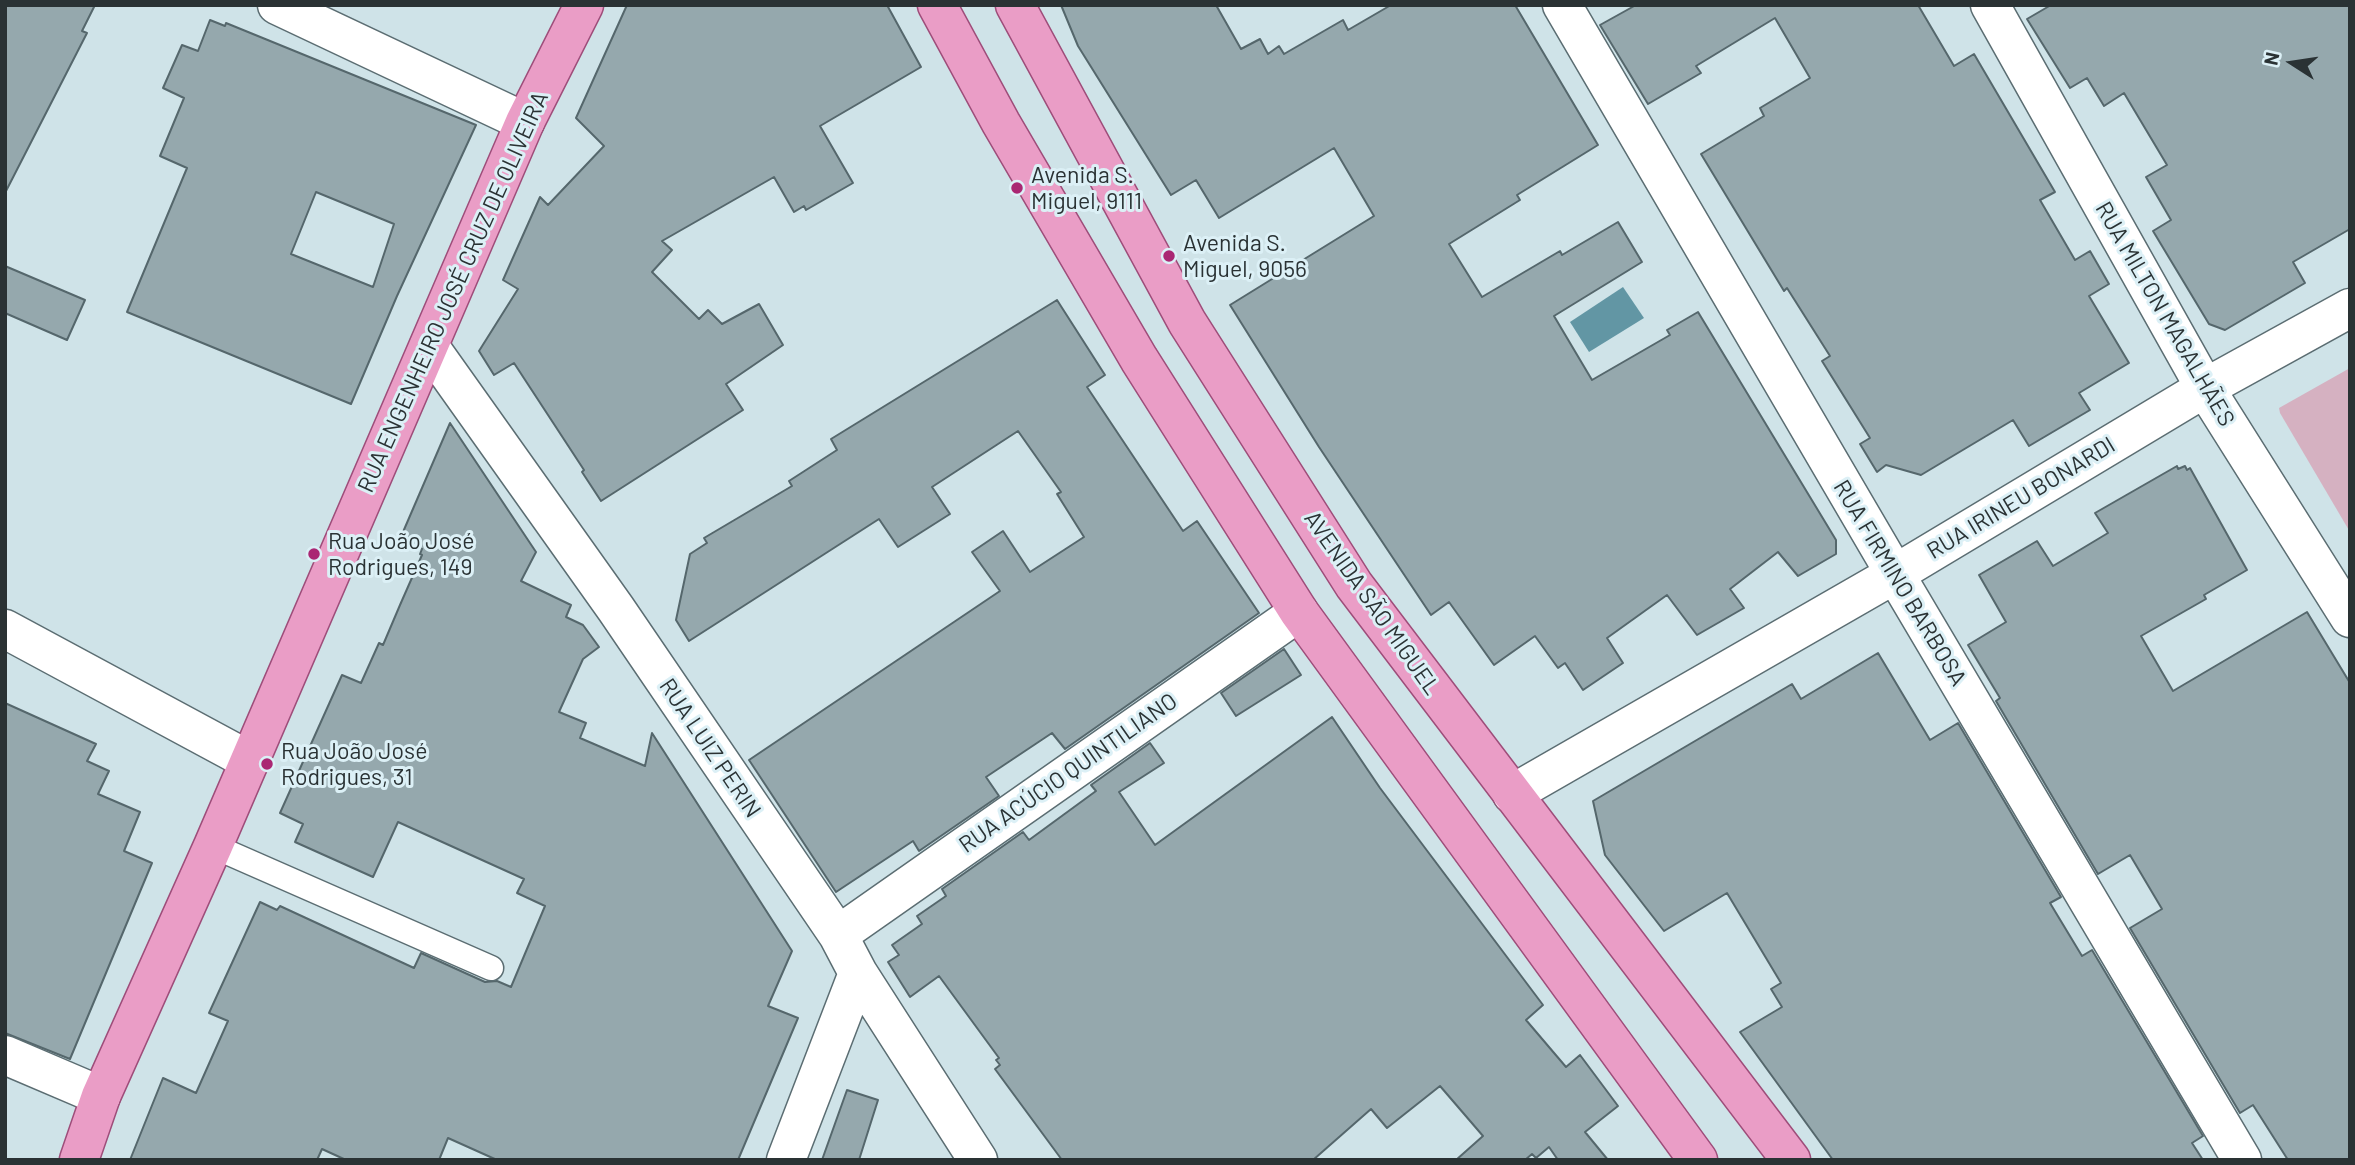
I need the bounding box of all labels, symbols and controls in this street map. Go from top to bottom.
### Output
north arrow [2257,28,2327,98]
text: N [2258,50,2284,67]
street label: RUA ENGENHEIRO JOSÉ CRUZ DE OLIVEIRA [352,87,554,497]
place label: Avenida S. Miguel, 9111 [1031,161,1142,215]
marker: Avenida S. Miguel, 9111 [1009,180,1025,196]
street label: RUA MILTON MAGALHÃES [2089,197,2241,431]
place label: Avenida S. Miguel, 9056 [1183,229,1307,283]
marker: Avenida S. Miguel, 9056 [1161,248,1177,264]
street label: RUA IRINEU BONARDI [1922,431,2120,565]
street label: RUA FIRMINO BARBOSA [1828,475,1972,691]
street label: AVENIDA SÃO MIGUEL [1298,506,1446,700]
place label: Rua João José Rodrigues, 149 [328,527,474,581]
marker: Rua João José Rodrigues, 149 [306,546,322,562]
street label: RUA LUIZ PERIN [653,673,767,823]
street label: RUA ACÚCIO QUINTILIANO [954,687,1182,859]
place label: Rua João José Rodrigues, 31 [281,737,427,791]
marker: Rua João José Rodrigues, 31 [259,756,275,772]

